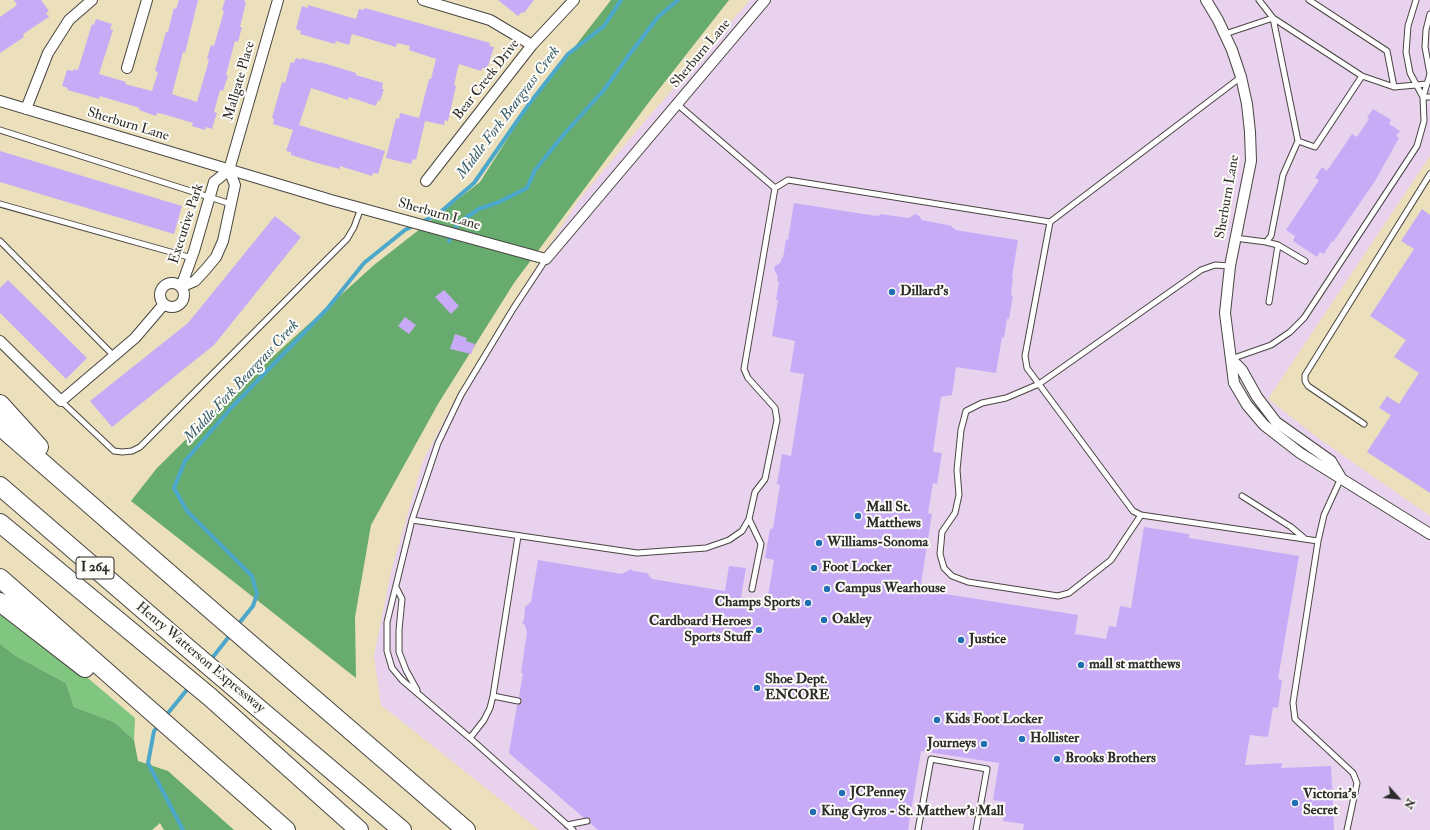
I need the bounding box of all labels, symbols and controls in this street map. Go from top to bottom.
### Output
street label: Sherburn Lane [667,16,735,92]
street label: Bear Creek Drive [450,36,524,124]
street label: Mallgate Place [221,40,259,122]
water label: Middle Fork Beargrass Creek [453,43,565,183]
street label: Sherburn Lane [85,105,171,145]
street label: Sherburn Lane [1212,154,1244,240]
street label: Executive Park [166,182,208,266]
street label: Sherburn Lane [396,195,482,235]
place label: Dillard's [900,284,948,300]
marker: Dillard's [887,287,897,297]
water label: Middle Fork Beargrass Creek [180,317,304,447]
place label: Mall St. Matthews [866,500,921,532]
marker: Mall St. Matthews [853,511,863,521]
place label: Williams-Sonoma [827,535,928,551]
marker: Williams-Sonoma [814,538,824,548]
road number: I 264 [76,557,114,579]
place label: Foot Locker [822,560,892,576]
marker: Foot Locker [809,563,819,573]
place label: Campus Wearhouse [835,581,946,597]
marker: Campus Wearhouse [822,584,832,594]
place label: Champs Sports [715,595,800,611]
marker: Champs Sports [803,598,813,608]
street label: Henry Watterson Expressway [132,599,268,717]
place label: Oakley [832,612,871,628]
place label: Cardboard Heroes Sports Stuff [649,614,751,646]
marker: Oakley [819,615,829,625]
marker: Cardboard Heroes Sports Stuff [754,625,764,635]
place label: Justice [969,632,1006,648]
marker: Justice [956,635,966,645]
place label: mall st matthews [1089,657,1180,673]
marker: mall st matthews [1076,660,1086,670]
place label: Shoe Dept. ENCORE [765,672,829,704]
marker: Shoe Dept. ENCORE [752,683,762,693]
place label: Kids Foot Locker [945,712,1043,728]
marker: Kids Foot Locker [932,715,942,725]
place label: Hollister [1030,731,1079,747]
marker: Hollister [1017,734,1027,744]
place label: Journeys [927,736,976,752]
marker: Journeys [979,739,989,749]
place label: Brooks Brothers [1065,751,1156,767]
marker: Brooks Brothers [1052,754,1062,764]
north arrow [1378,778,1418,818]
place label: JCPenney [850,785,906,801]
place label: Victoria's Secret [1303,787,1356,820]
marker: JCPenney [837,788,847,798]
text: N [1401,796,1417,811]
marker: Victoria's Secret [1290,798,1300,808]
place label: King Gyros - St. Matthew’s Mall [821,804,1004,820]
marker: King Gyros - St. Matthew’s Mall [808,807,818,817]

